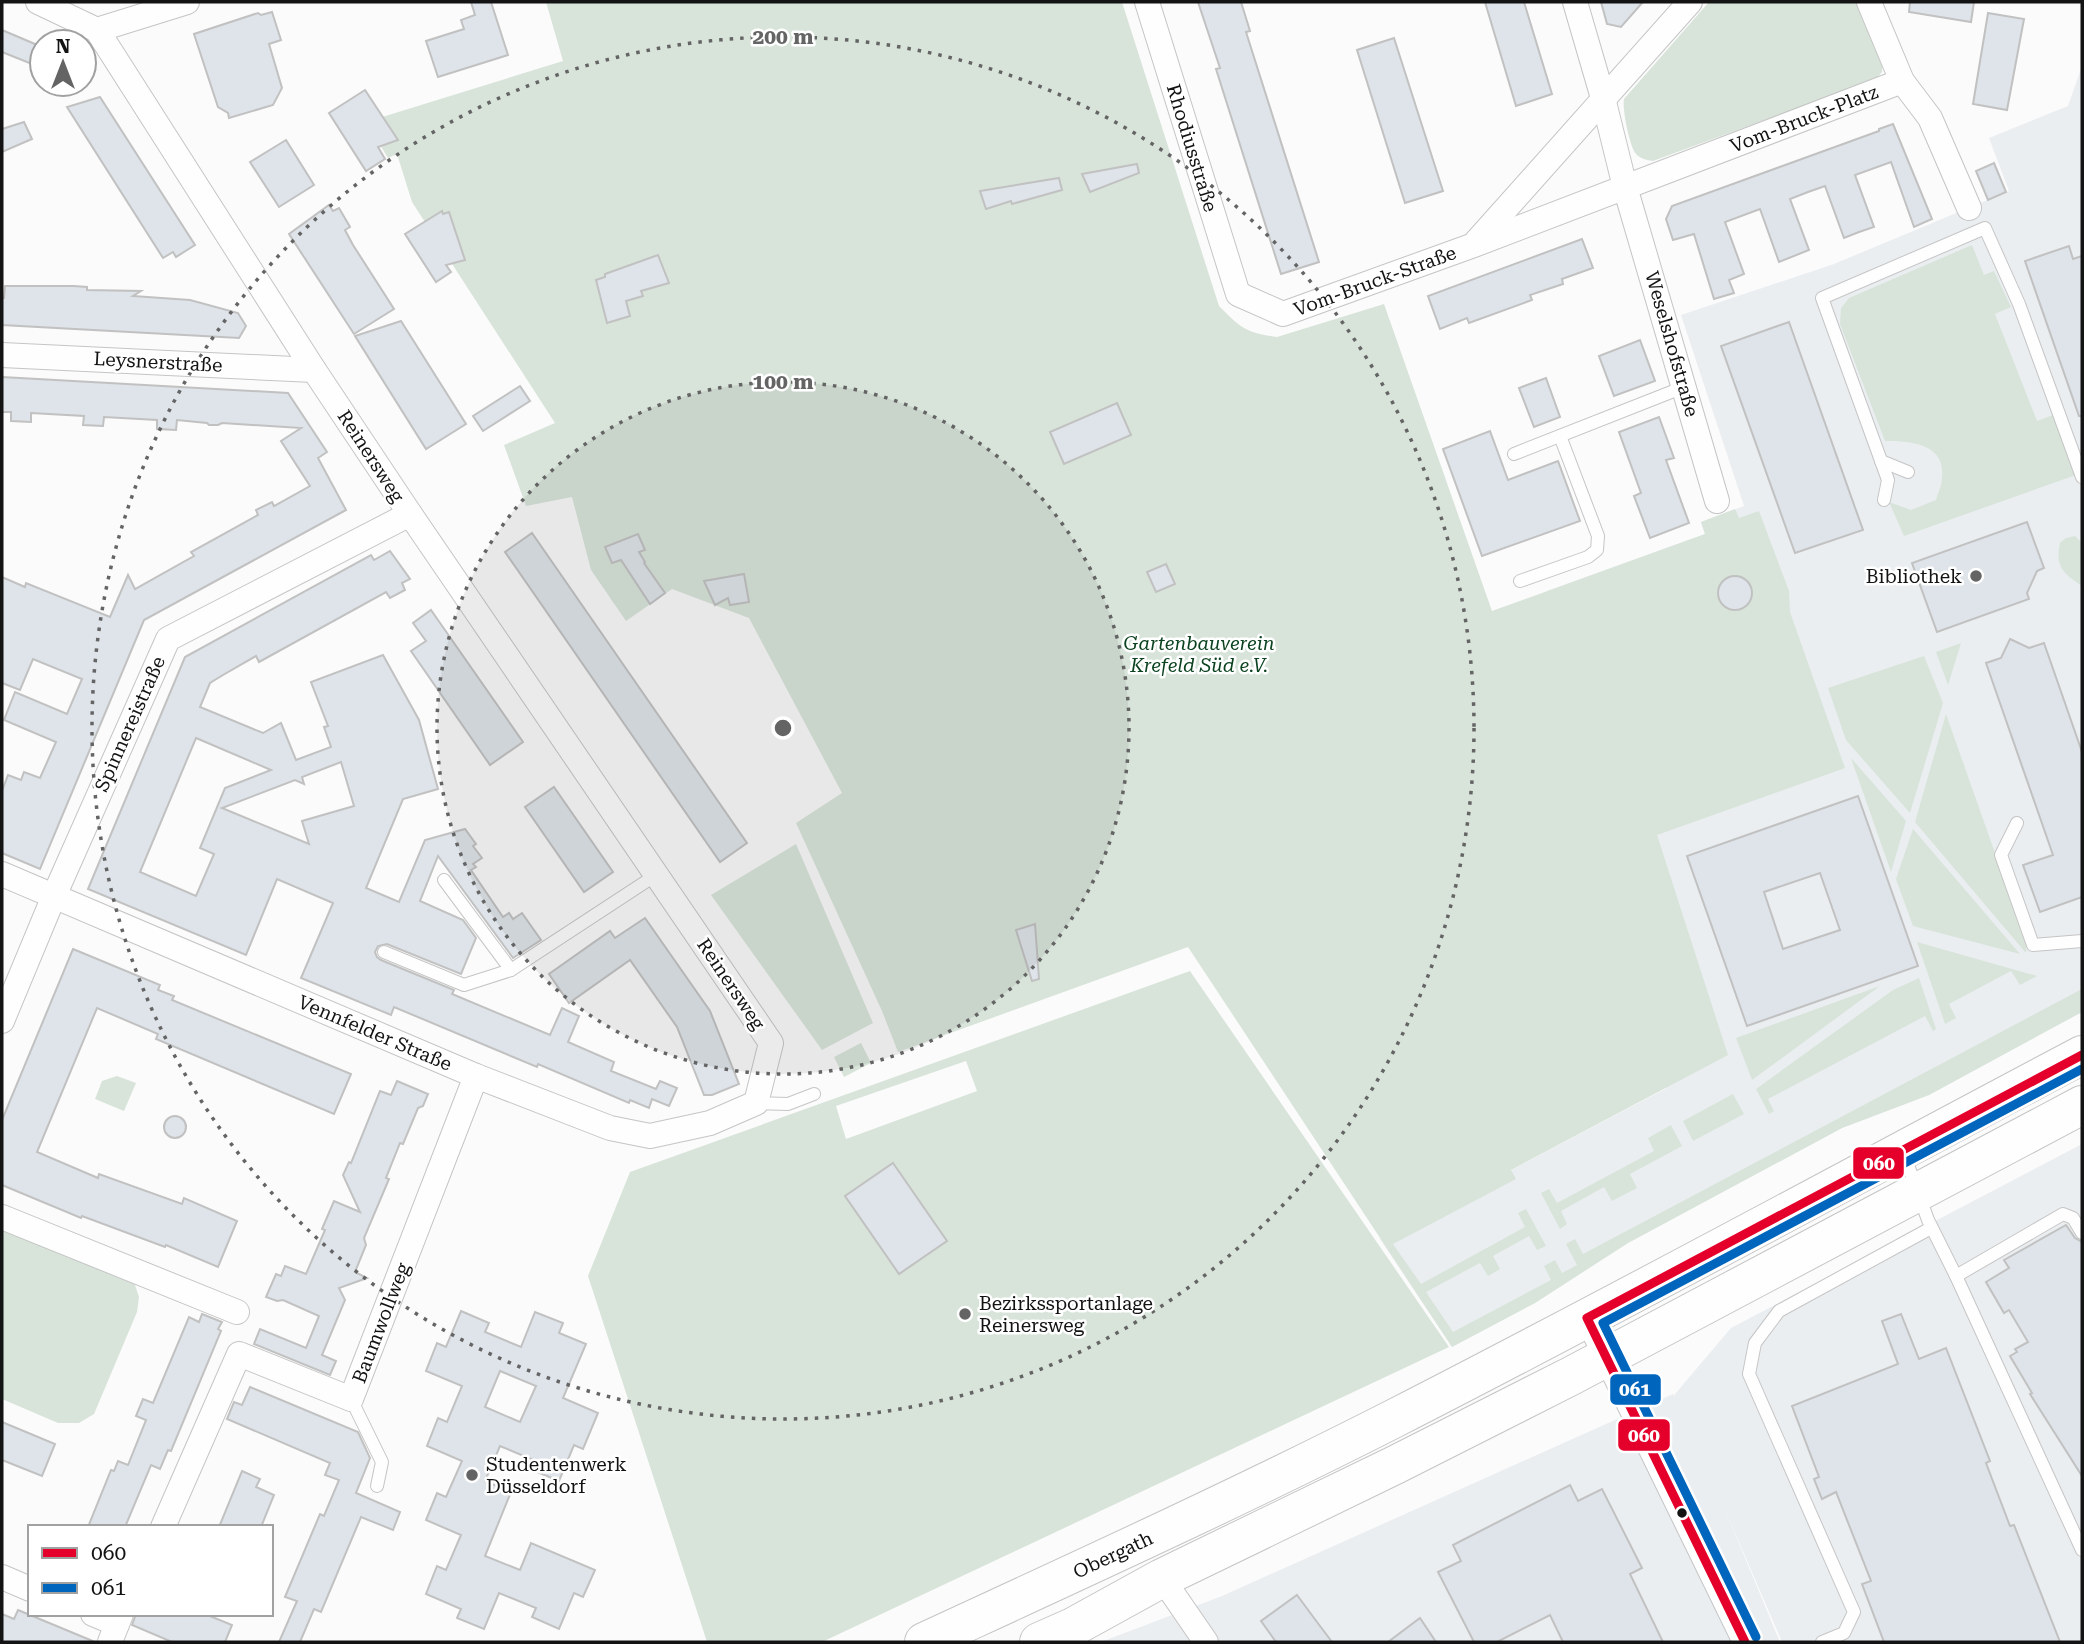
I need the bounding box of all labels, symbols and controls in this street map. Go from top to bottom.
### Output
text: 200 m [753,25,813,49]
north arrow [28,28,98,98]
text: N [56,35,71,58]
street label: Vom-Bruck-Platz [1727,80,1881,158]
street label: Rhodiusstraße [1162,81,1222,215]
street label: Vom-Bruck-Straße [1291,241,1459,321]
street label: Weselshofstraße [1640,269,1704,419]
street label: Leysnerstraße [93,347,223,377]
text: 100 m [753,370,813,394]
street label: Reinersweg [333,406,409,507]
place label: Bibliothek [1866,565,1962,588]
marker: Bibliothek [1968,568,1984,584]
park label: Gartenbauverein Krefeld Süd e.V. [1124,632,1275,677]
street label: Spinnereistraße [90,653,170,795]
centre of rings [771,716,795,740]
street label: Reinersweg [692,934,770,1034]
street label: Vennfelder Straße [295,990,455,1076]
line badge: 060 [1852,1146,1905,1180]
text: 060 [1863,1152,1895,1175]
street label: Baumwollweg [348,1259,415,1386]
place label: Bezirkssportanlage Reinersweg [979,1292,1153,1337]
marker: Bezirkssportanlage Reinersweg [957,1306,973,1322]
line badge: 061 [1609,1373,1662,1406]
text: 061 [1619,1378,1651,1401]
line badge: 060 [1617,1418,1671,1452]
text: 060 [1628,1424,1660,1447]
place label: Studentenwerk Düsseldorf [486,1453,627,1498]
marker: Studentenwerk Düsseldorf [464,1467,480,1483]
unlabelled marker [1675,1506,1689,1520]
legend [28,1525,273,1616]
street label: Obergath [1069,1527,1157,1583]
text: 060 [91,1541,126,1565]
text: 061 [91,1576,126,1600]

